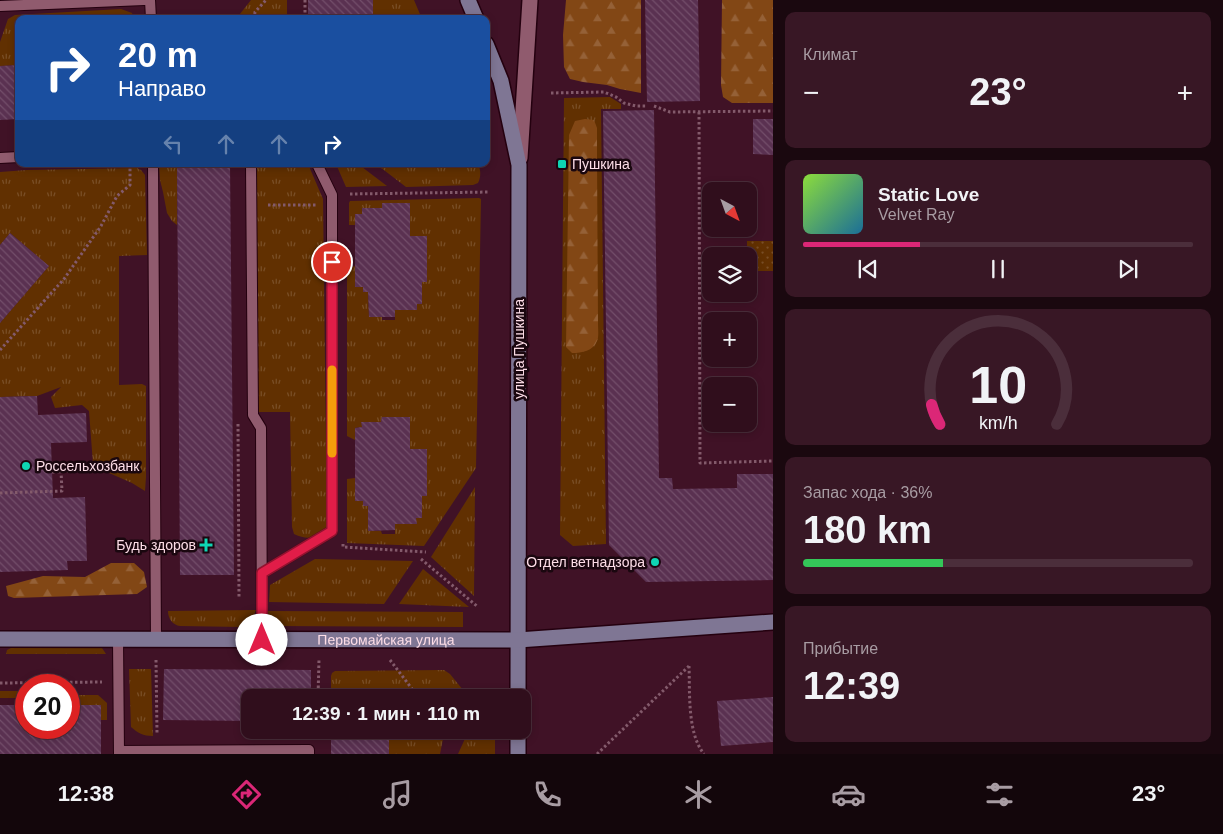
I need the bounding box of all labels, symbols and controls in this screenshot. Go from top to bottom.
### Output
icon: right [35,35,100,100]
text: 20 m [118,35,198,74]
text: Климат [803,46,857,63]
text: 23° [969,71,1027,113]
text: Направо [118,76,206,101]
text: − [803,77,819,108]
text: + [1177,77,1193,108]
icon: left [159,130,187,158]
icon: ahead [212,130,240,158]
icon: ahead [265,130,293,158]
icon: right [318,130,346,158]
place label: Пушкина [572,156,630,172]
marker: Пушкина [556,158,568,170]
north arrow [702,182,758,238]
map controls [702,182,757,432]
text: Static Love [878,184,979,205]
text: Velvet Ray [878,206,954,223]
pin [311,241,353,283]
button: layers [702,247,757,302]
icon: arrive [318,248,346,276]
icon: previous [854,255,882,283]
icon: pause [984,255,1012,283]
icon: next [1114,255,1142,283]
street label: улица Пушкина [511,299,527,399]
button: + [702,312,757,367]
text: 10 [969,356,1027,414]
button: − [702,377,757,432]
text: km/h [979,413,1017,433]
place label: Россельхозбанк [36,458,140,474]
marker: Россельхозбанк [20,460,32,472]
text: Запас хода · 36% [803,484,932,501]
text: 180 km [803,509,932,551]
place label: Будь здоров [116,537,196,553]
marker: Будь здоров [200,539,212,551]
place label: Отдел ветнадзора [526,554,645,570]
marker: Отдел ветнадзора [649,556,661,568]
position arrow [235,613,287,665]
street label: Первомайская улица [317,632,455,648]
text: Прибытие [803,640,878,657]
text: 12:39 [803,665,900,707]
speed limit sign: 20 [15,674,80,739]
text: 12:39 · 1 мин · 110 m [292,703,480,724]
icon: directions [229,777,264,812]
icon: music [380,777,415,812]
icon: phone [530,777,565,812]
icon: climate [681,777,716,812]
icon: car [831,777,866,812]
icon: filters [982,777,1017,812]
text: 12:38 [58,781,114,806]
text: 23° [1132,781,1165,806]

